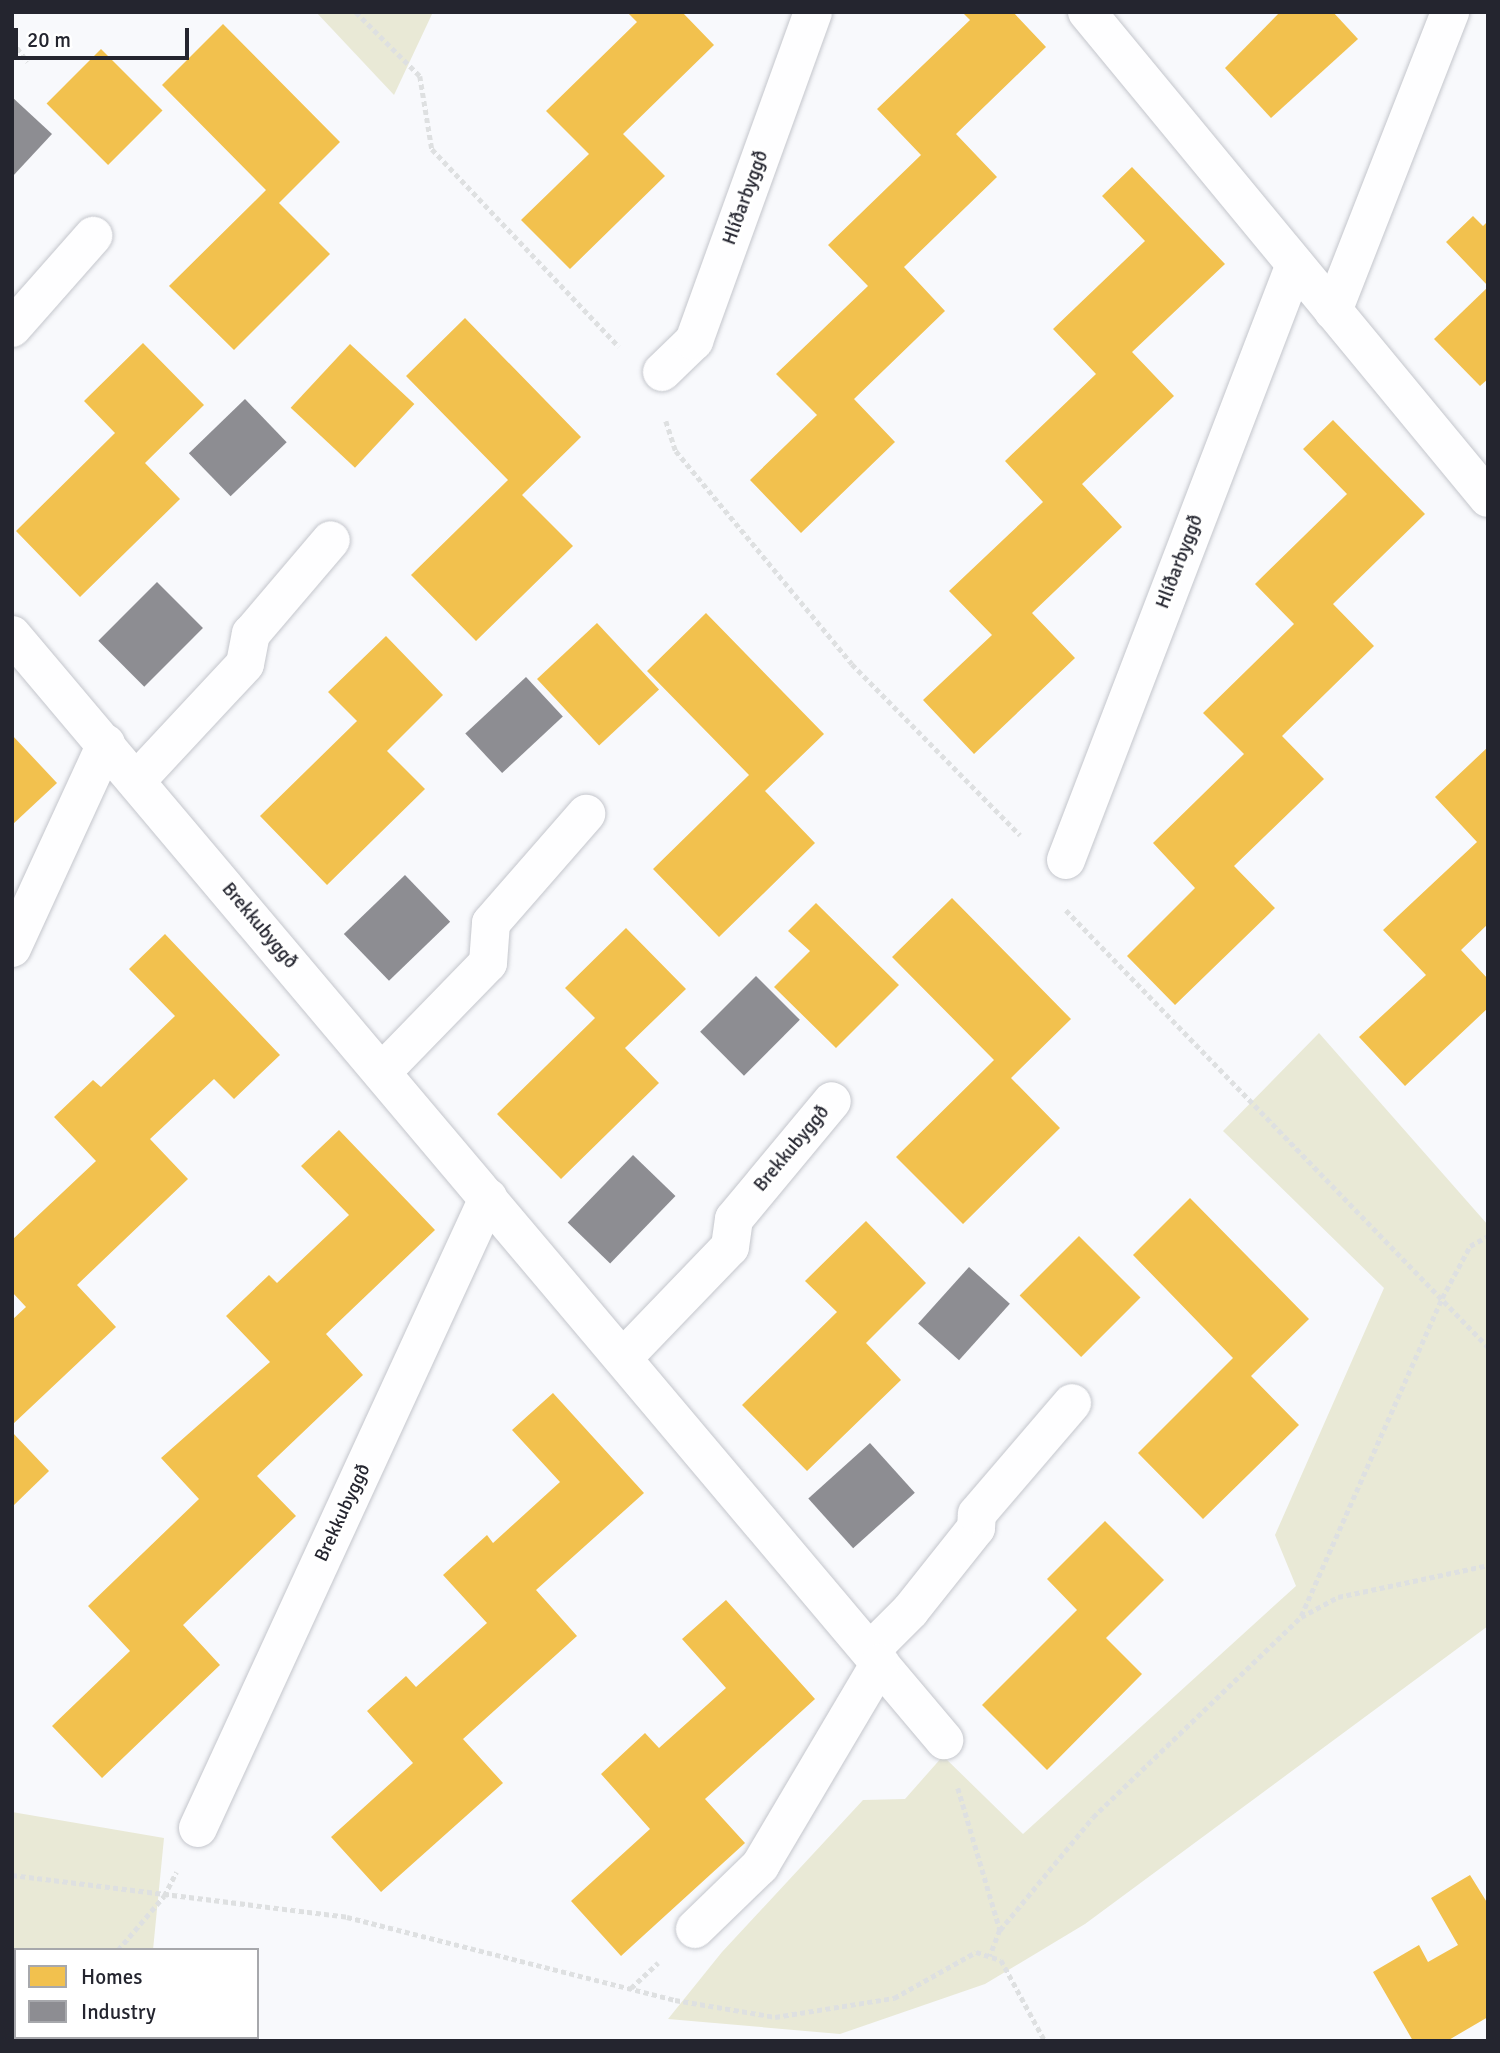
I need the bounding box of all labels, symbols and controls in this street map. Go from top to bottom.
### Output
scale bar [18,14,192,58]
text: 20 m [27,27,71,53]
street label: Hlíðarbyggð [718,148,774,248]
street label: Hlíðarbyggð [1152,512,1208,612]
street label: Brekkubyggð [216,878,302,974]
street label: Brekkubyggð [749,1101,835,1197]
street label: Brekkubyggð [310,1461,376,1565]
legend [14,1948,259,2039]
text: Homes [81,1964,143,1990]
text: Industry [81,1999,156,2025]

